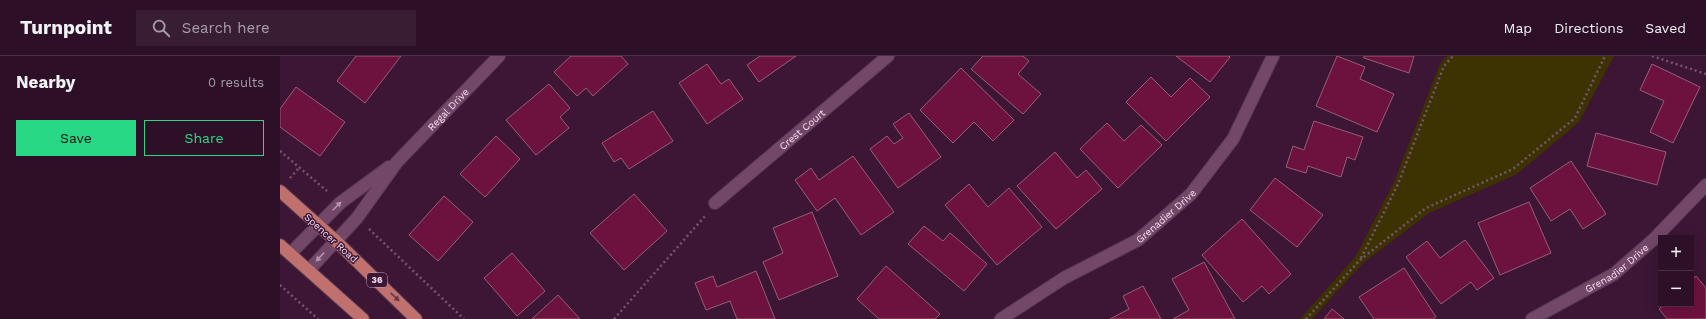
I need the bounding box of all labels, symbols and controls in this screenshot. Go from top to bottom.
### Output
search box [136,10,416,46]
text: Turnpoint [20,16,112,39]
icon: search [150,17,172,39]
text: Search here [182,19,270,37]
text: Map [1504,20,1532,36]
text: Directions [1554,20,1623,36]
text: Saved [1645,20,1686,36]
text: Nearby [16,72,75,92]
text: 0 results [208,75,264,90]
street label: Regal Drive [425,86,471,132]
street label: Crest Court [777,106,828,152]
button: Save [16,120,136,156]
button: Share [144,120,264,156]
street label: Grenadier Drive [1133,187,1198,245]
one-way arrow [332,201,342,211]
street label: Spencer Road [302,211,360,265]
map controls [1658,235,1694,307]
button: + [1658,235,1694,271]
street label: Grenadier Drive [1583,241,1650,294]
one-way arrow [316,252,325,263]
button: − [1658,271,1694,307]
road number: 36 [367,273,387,287]
one-way arrow [390,292,400,302]

